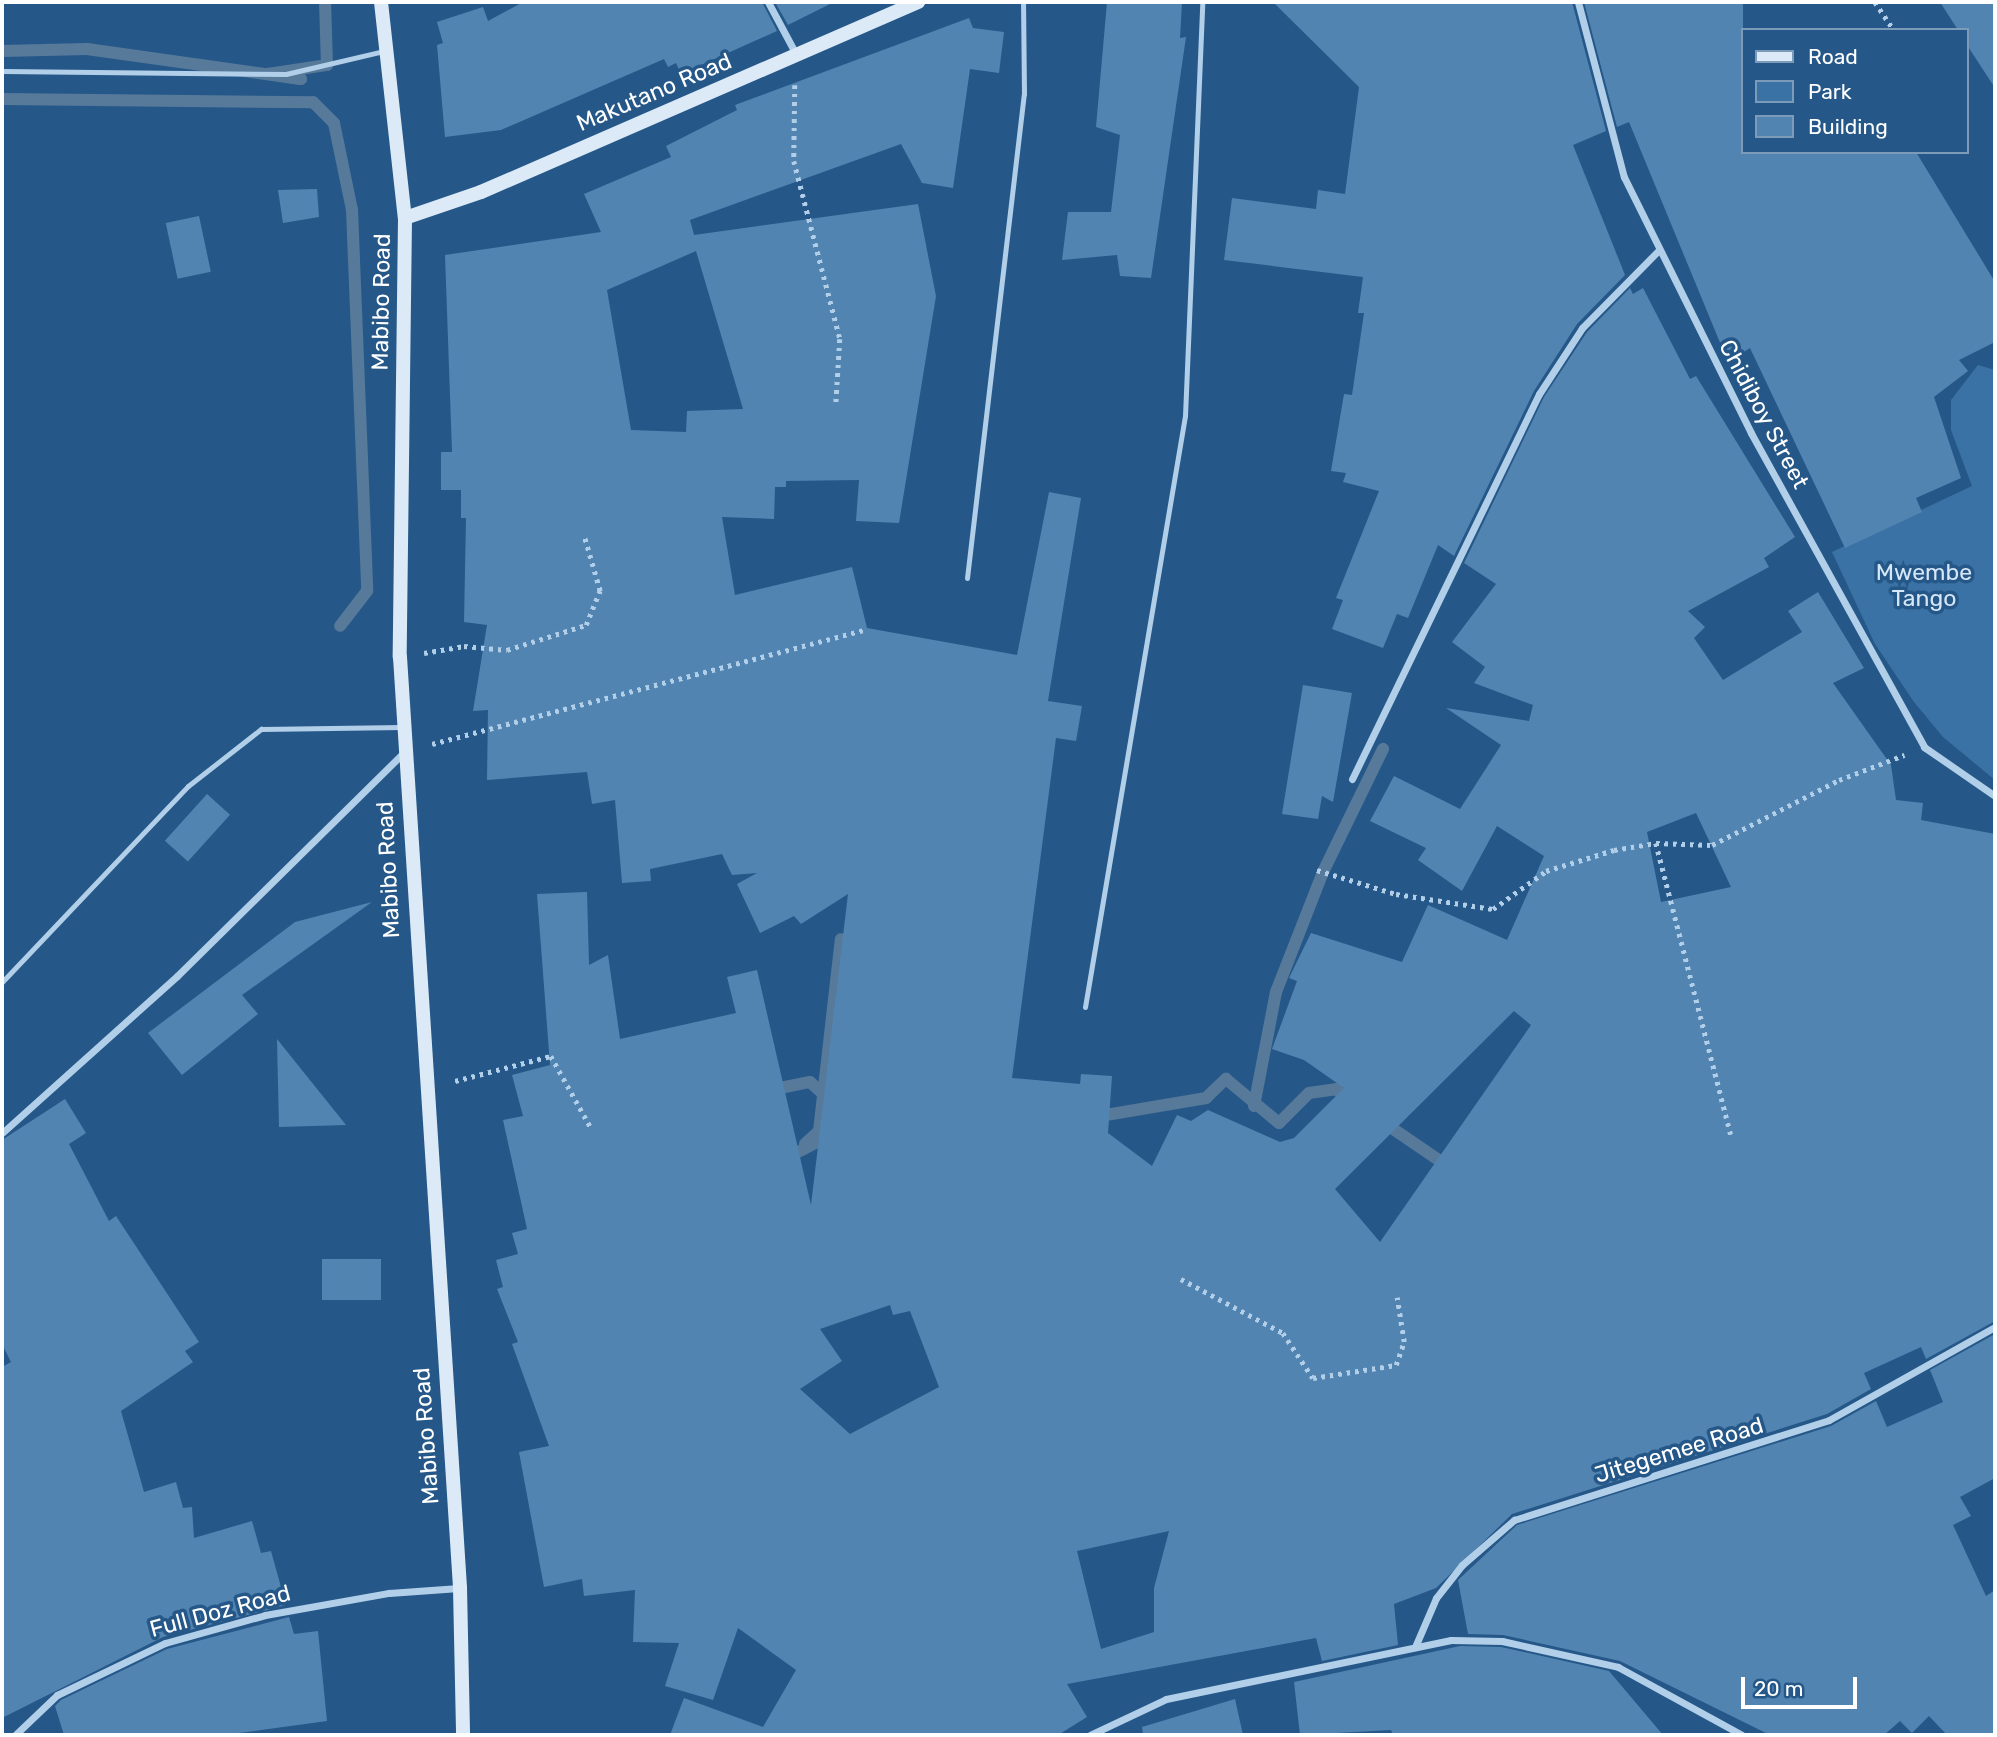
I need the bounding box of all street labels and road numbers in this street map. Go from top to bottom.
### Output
street label: Makutano Road [572,47,736,137]
street label: Mabibo Road [366,233,396,371]
street label: Chidiboy Street [1713,335,1815,493]
street label: Mabibo Road [371,801,405,939]
street label: Mabibo Road [407,1367,445,1505]
street label: Jitegemee Road [1591,1411,1767,1489]
street label: Full Doz Road [147,1579,293,1643]

